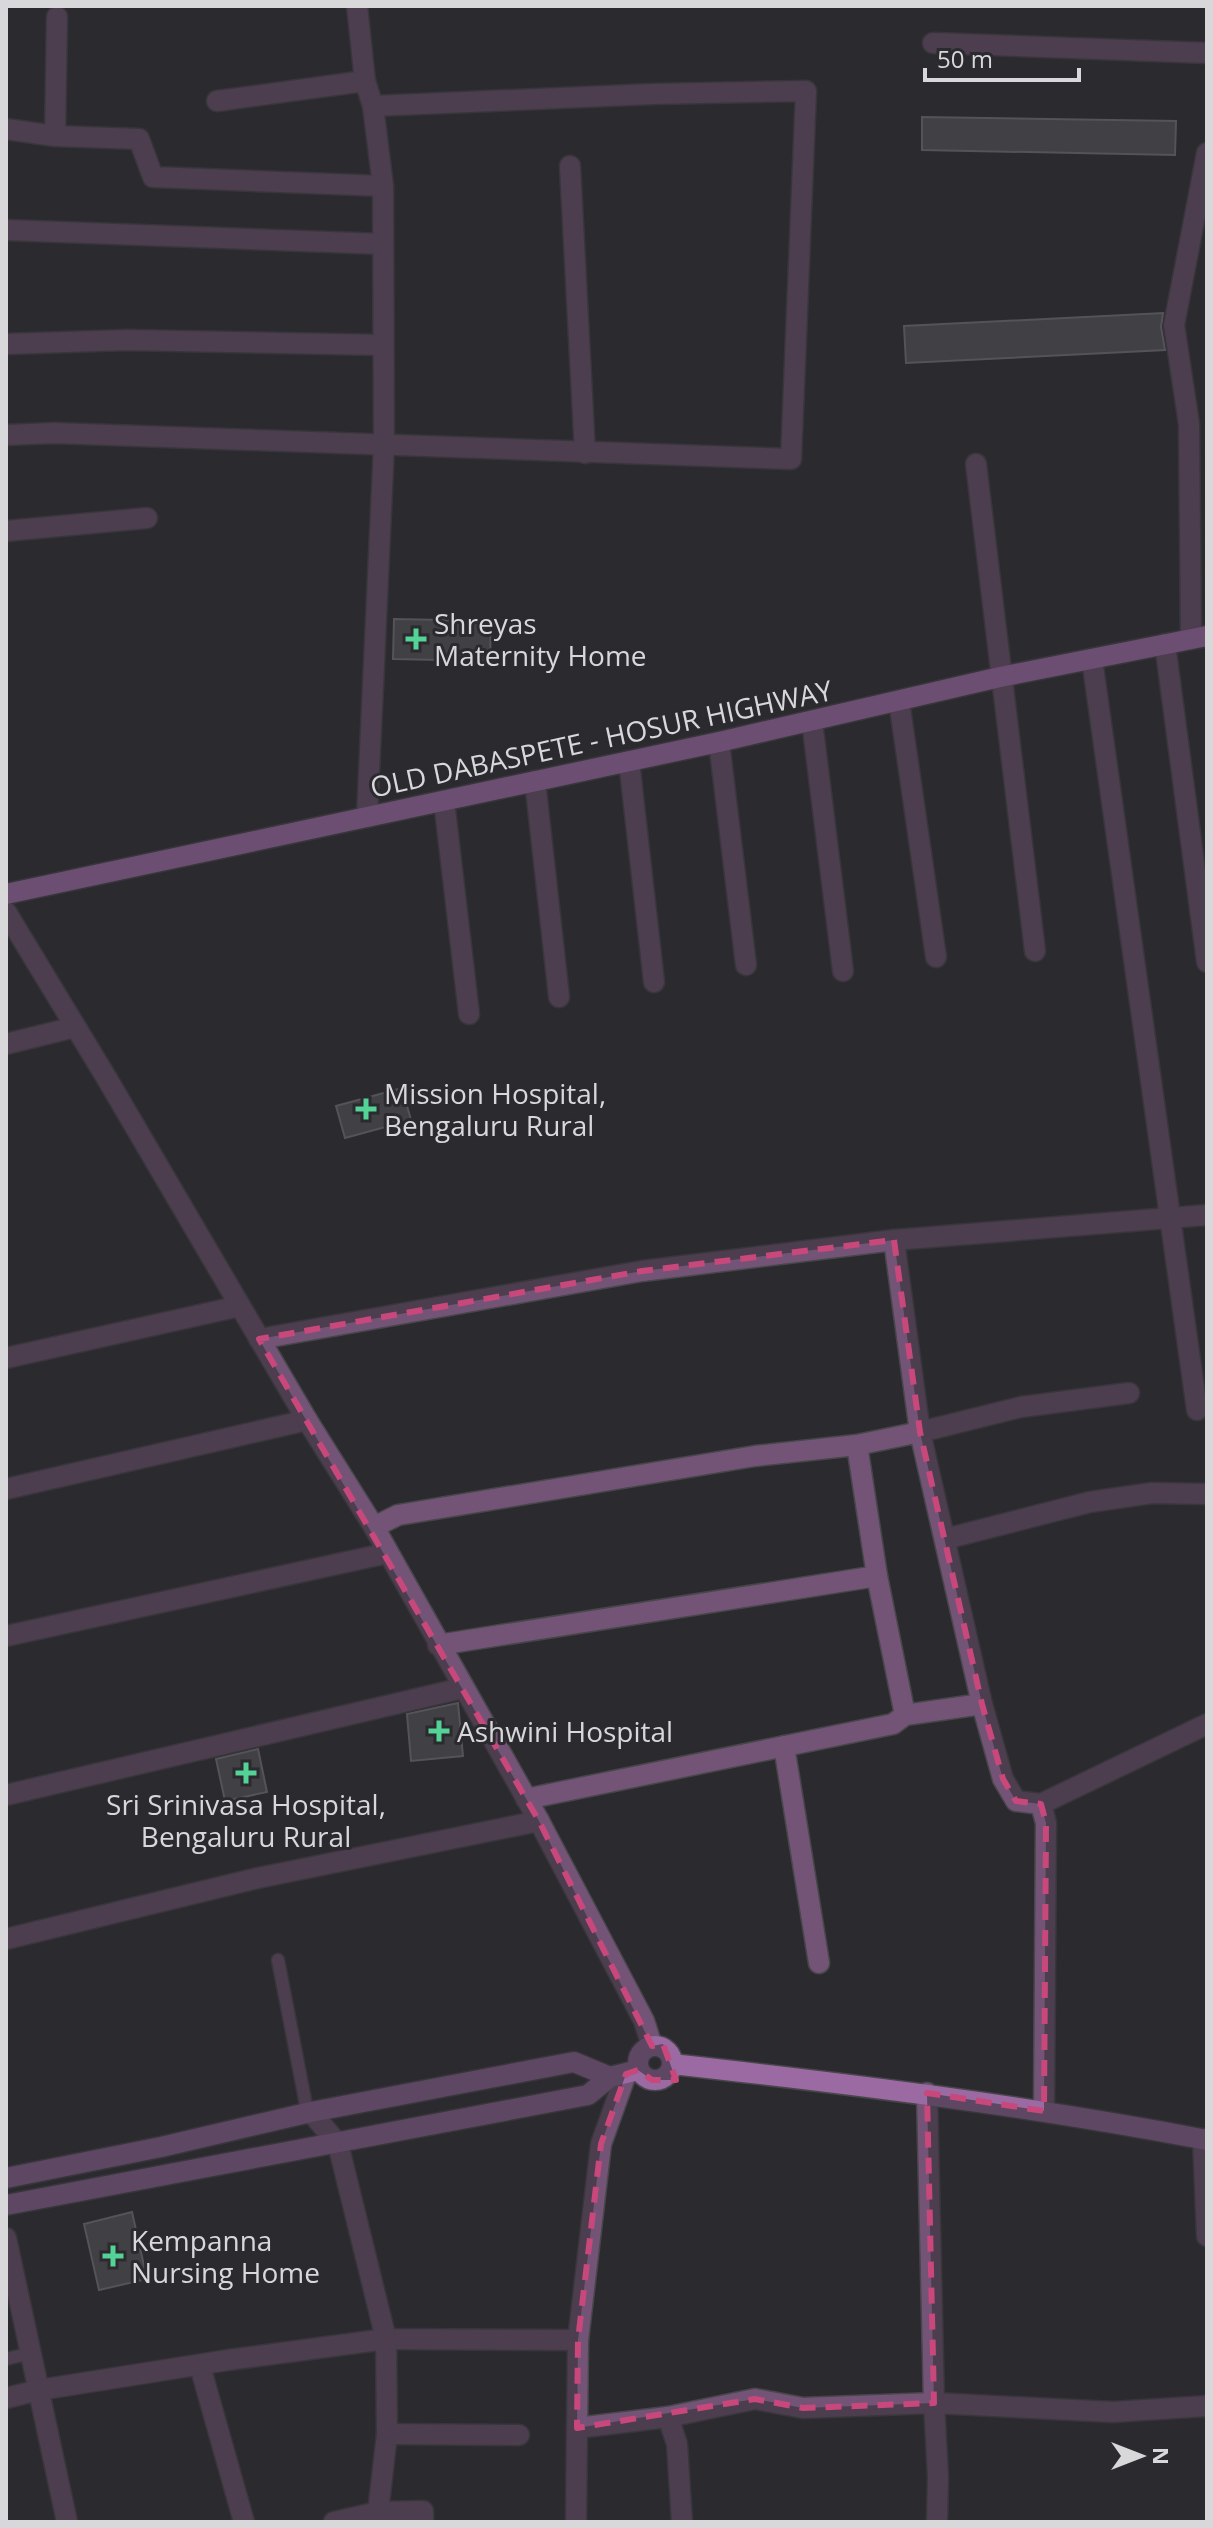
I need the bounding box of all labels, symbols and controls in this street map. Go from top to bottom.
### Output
scale bar [925,32,1079,82]
text: 50 m [937,42,993,75]
place label: Shreyas Maternity Home [434,604,647,674]
marker: Shreyas Maternity Home [405,628,427,650]
street label: OLD DABASPETE - HOSUR HIGHWAY [366,670,836,806]
place label: Mission Hospital, Bengaluru Rural [384,1074,606,1144]
marker: Mission Hospital, Bengaluru Rural [355,1098,377,1120]
place label: Ashwini Hospital [457,1712,673,1750]
marker: Ashwini Hospital [428,1720,450,1742]
marker: Sri Srinivasa Hospital, Bengaluru Rural [235,1762,257,1784]
place label: Sri Srinivasa Hospital, Bengaluru Rural [106,1785,386,1855]
place label: Kempanna Nursing Home [131,2221,320,2291]
marker: Kempanna Nursing Home [102,2245,124,2267]
north arrow [1101,2416,1181,2496]
text: N [1147,2447,1177,2465]

